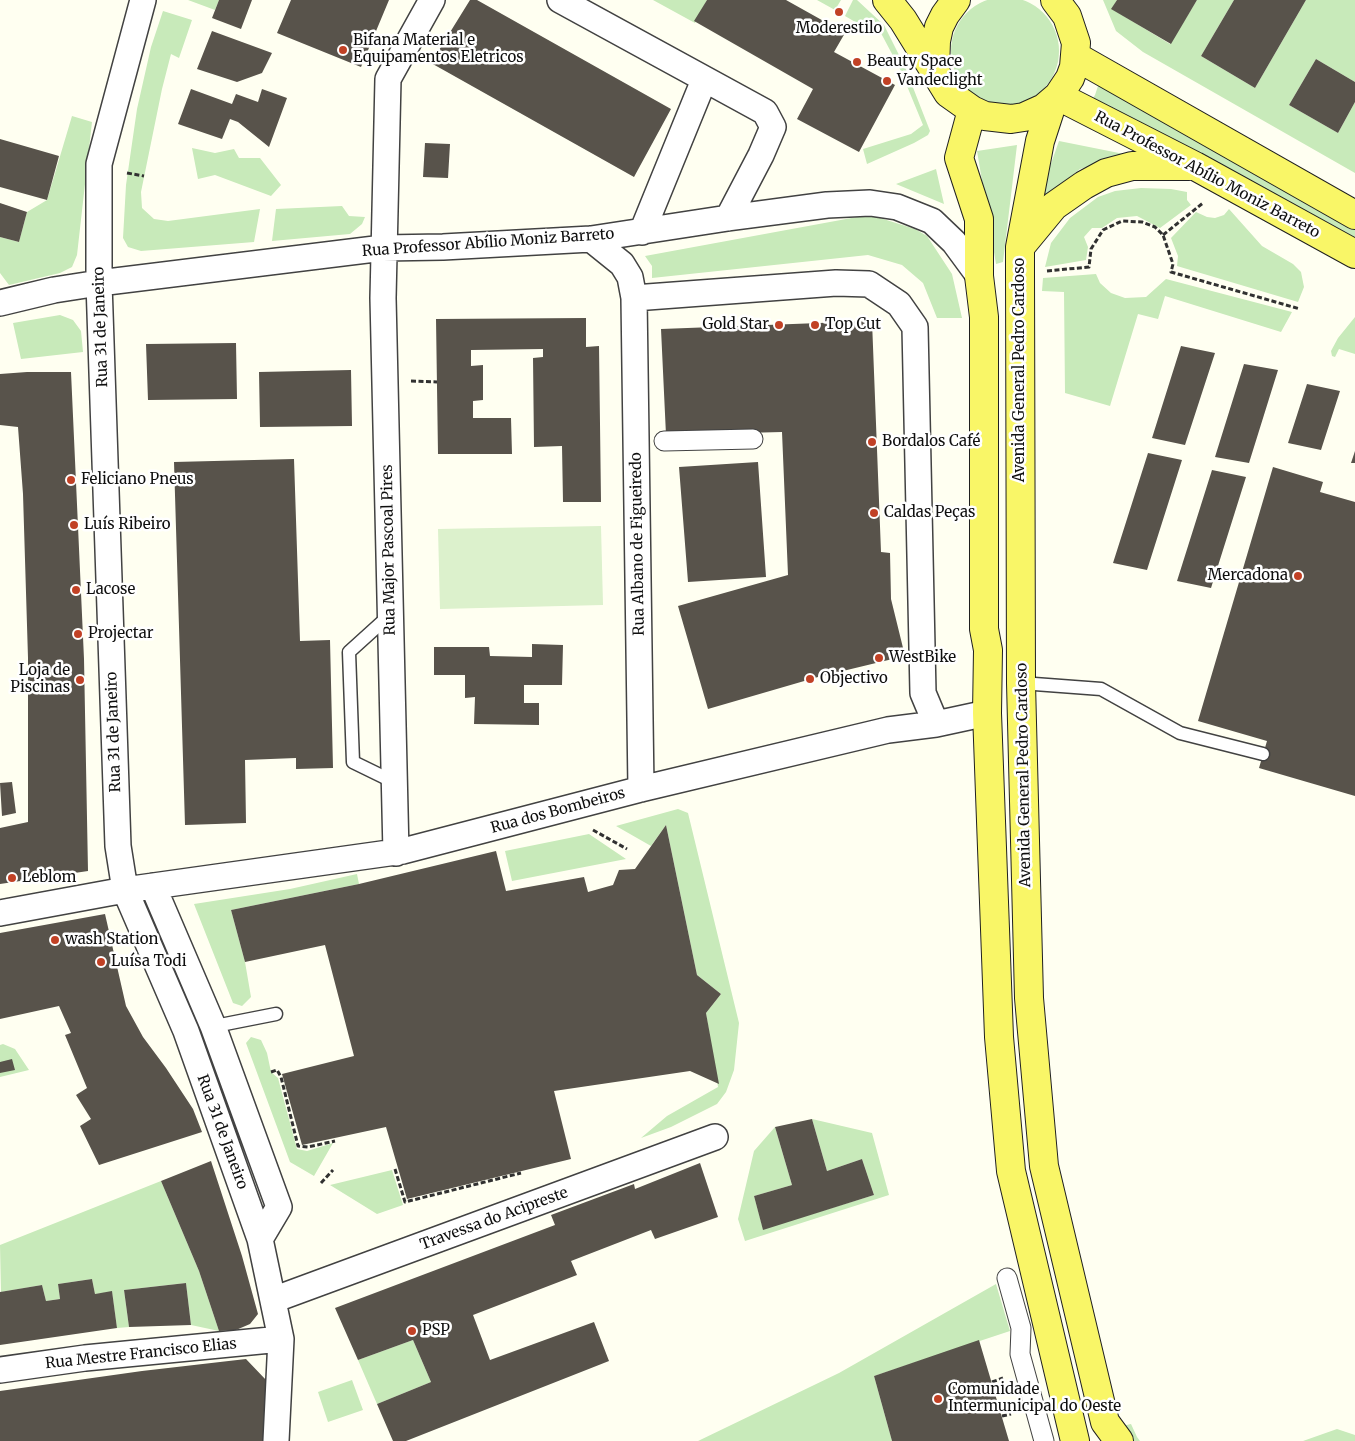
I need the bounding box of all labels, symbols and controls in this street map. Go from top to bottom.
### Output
marker: Moderestilo [833,6,845,18]
place label: Moderestilo [796,20,882,38]
place label: Bifana Material e Equipamentos Eletricos [353,32,524,67]
marker: Bifana Material e Equipamentos Eletricos [337,44,349,56]
place label: Beauty Space [867,53,962,71]
marker: Beauty Space [851,56,863,68]
place label: Vandeclight [897,72,983,90]
marker: Vandeclight [881,75,893,87]
street label: Rua Professor Abílio Moniz Barreto [1091,108,1323,242]
street label: Rua Professor Abílio Moniz Barreto [361,225,615,261]
street label: Avenida General Pedro Cardoso [1011,258,1029,482]
street label: Rua 31 de Janeiro [90,266,112,388]
place label: Gold Star [702,316,769,334]
place label: Top Cut [825,316,881,334]
marker: Gold Star [773,319,785,331]
marker: Top Cut [809,319,821,331]
place label: Bordalos Café [882,433,980,451]
marker: Bordalos Café [866,436,878,448]
street label: Rua Albano de Figueiredo [627,452,649,636]
street label: Rua Major Pascoal Pires [379,464,399,636]
place label: Feliciano Pneus [81,471,194,489]
marker: Feliciano Pneus [65,474,77,486]
place label: Caldas Peças [884,504,975,522]
marker: Caldas Peças [868,507,880,519]
place label: Luís Ribeiro [84,516,171,534]
marker: Luís Ribeiro [68,519,80,531]
place label: Mercadona [1208,567,1288,585]
marker: Mercadona [1292,570,1304,582]
place label: Lacose [86,581,135,599]
marker: Lacose [70,584,82,596]
place label: Projectar [88,625,154,643]
marker: Projectar [72,628,84,640]
place label: WestBike [889,649,956,667]
marker: WestBike [873,652,885,664]
place label: Loja de Piscinas [10,662,70,697]
street label: Avenida General Pedro Cardoso [1013,663,1035,887]
place label: Objectivo [820,670,888,688]
street label: Rua 31 de Janeiro [103,671,125,793]
marker: Objectivo [804,673,816,685]
marker: Loja de Piscinas [74,674,86,686]
street label: Rua dos Bombeiros [489,784,627,838]
place label: Leblom [22,869,76,887]
marker: Leblom [6,872,18,884]
place label: wash Station [65,931,158,949]
marker: wash Station [49,934,61,946]
place label: Luísa Todi [111,953,187,971]
marker: Luísa Todi [95,956,107,968]
street label: Rua 31 de Janeiro [193,1072,251,1192]
street label: Travessa do Acipreste [418,1184,570,1254]
place label: PSP [422,1322,450,1340]
marker: PSP [406,1325,418,1337]
street label: Rua Mestre Francisco Elias [44,1335,238,1373]
place label: Comunidade Intermunicipal do Oeste [948,1381,1121,1416]
marker: Comunidade Intermunicipal do Oeste [932,1393,944,1405]

